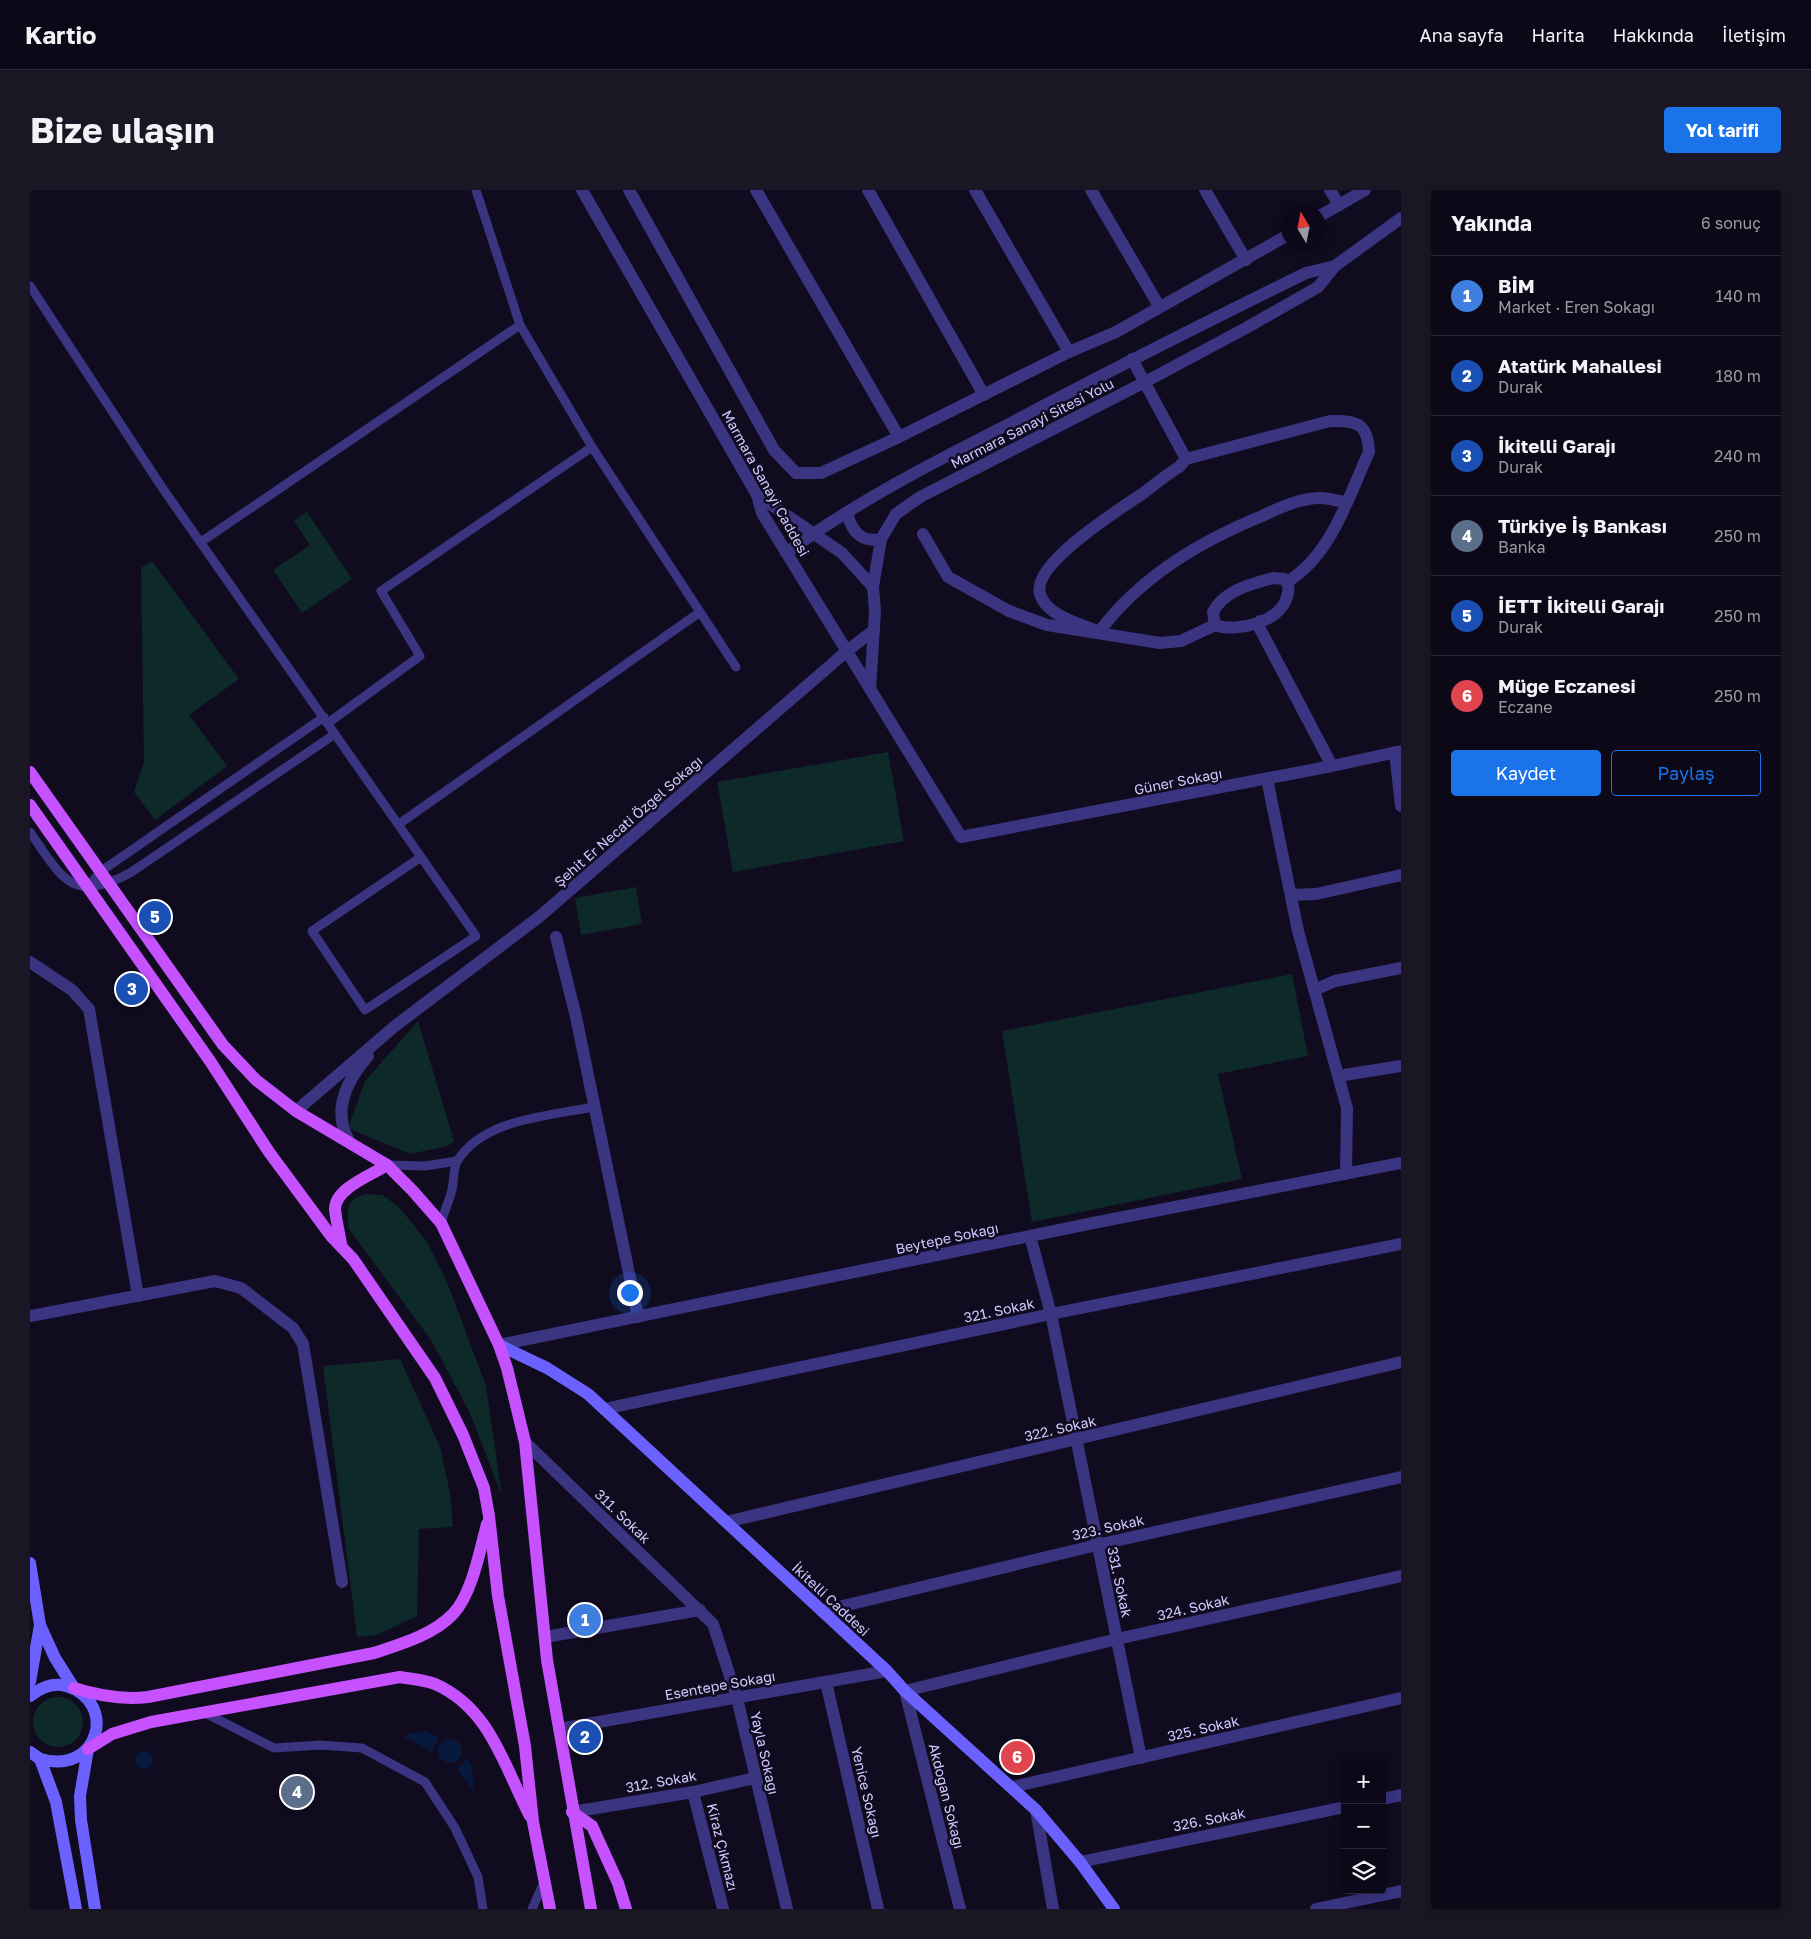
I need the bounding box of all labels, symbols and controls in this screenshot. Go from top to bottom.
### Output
text: Kartio [25,20,97,49]
text: Ana sayfa [1420,24,1504,46]
text: Harita [1532,24,1585,46]
text: Hakkında [1613,24,1694,46]
text: İletişim [1722,24,1786,46]
button: Yol tarifi [1664,107,1781,153]
text: Bize ulaşın [30,109,215,151]
north arrow [1281,205,1326,250]
text: Yakında [1451,210,1532,236]
text: 6 sonuç [1701,213,1761,233]
text: BİM [1498,274,1535,297]
text: 1 [1463,286,1471,306]
text: 140 m [1715,286,1761,306]
text: Market · Eren Sokağı [1498,297,1655,317]
text: Atatürk Mahallesi [1498,354,1662,377]
text: 2 [1462,366,1472,386]
text: 180 m [1715,366,1761,386]
street label: Marmara Sanayi Sitesi Yolu [948,374,1116,472]
text: Durak [1498,377,1543,397]
street label: Marmara Sanayi Caddesi [719,407,813,559]
text: İkitelli Garajı [1498,434,1616,457]
text: 3 [1462,446,1472,466]
text: 240 m [1714,446,1761,466]
text: Durak [1498,457,1543,477]
text: Türkiye İş Bankası [1498,514,1667,537]
text: 4 [1462,526,1472,546]
text: 250 m [1714,526,1761,546]
text: Banka [1498,537,1546,557]
text: İETT İkitelli Garajı [1498,594,1664,617]
text: 5 [1462,606,1472,626]
text: 250 m [1714,606,1761,626]
text: Durak [1498,617,1543,637]
text: Müge Eczanesi [1498,674,1636,697]
text: 6 [1462,686,1472,706]
text: 250 m [1714,686,1761,706]
text: Eczane [1498,697,1553,717]
button: Kaydet [1451,750,1601,796]
button: Paylaş [1611,750,1761,796]
street label: Şehit Er Necati Özgel Sokağı [551,752,705,890]
street label: Güner Sokağı [1132,764,1224,798]
pin: 5 [139,898,171,936]
pin: 3 [116,970,148,1008]
street label: Beytepe Sokağı [894,1219,1000,1257]
your location [617,1280,643,1306]
street label: 321. Sokak [962,1294,1036,1326]
street label: 322. Sokak [1022,1411,1098,1445]
street label: 311. Sokak [592,1485,654,1547]
street label: 323. Sokak [1070,1510,1146,1544]
street label: 331. Sokak [1104,1545,1136,1619]
street label: İkitelli Caddesi [789,1559,873,1639]
street label: 324. Sokak [1155,1590,1231,1624]
pin: 1 [569,1601,601,1639]
street label: Esentepe Sokağı [663,1667,777,1703]
street label: Yayla Sokağı [747,1710,783,1796]
street label: 325. Sokak [1165,1711,1241,1745]
pin: 2 [569,1718,601,1756]
pin: 6 [1001,1738,1033,1776]
street label: Akdoğan Sokağı [926,1742,968,1850]
street label: Yenice Sokağı [848,1745,886,1839]
map controls [1341,1759,1386,1894]
button: + [1341,1759,1386,1804]
street label: 312. Sokak [624,1766,698,1796]
pin: 4 [281,1773,313,1811]
street label: Kiraz Çıkmazı [704,1801,742,1893]
street label: 326. Sokak [1171,1804,1247,1834]
button: − [1341,1804,1386,1849]
button: layers [1341,1849,1386,1894]

